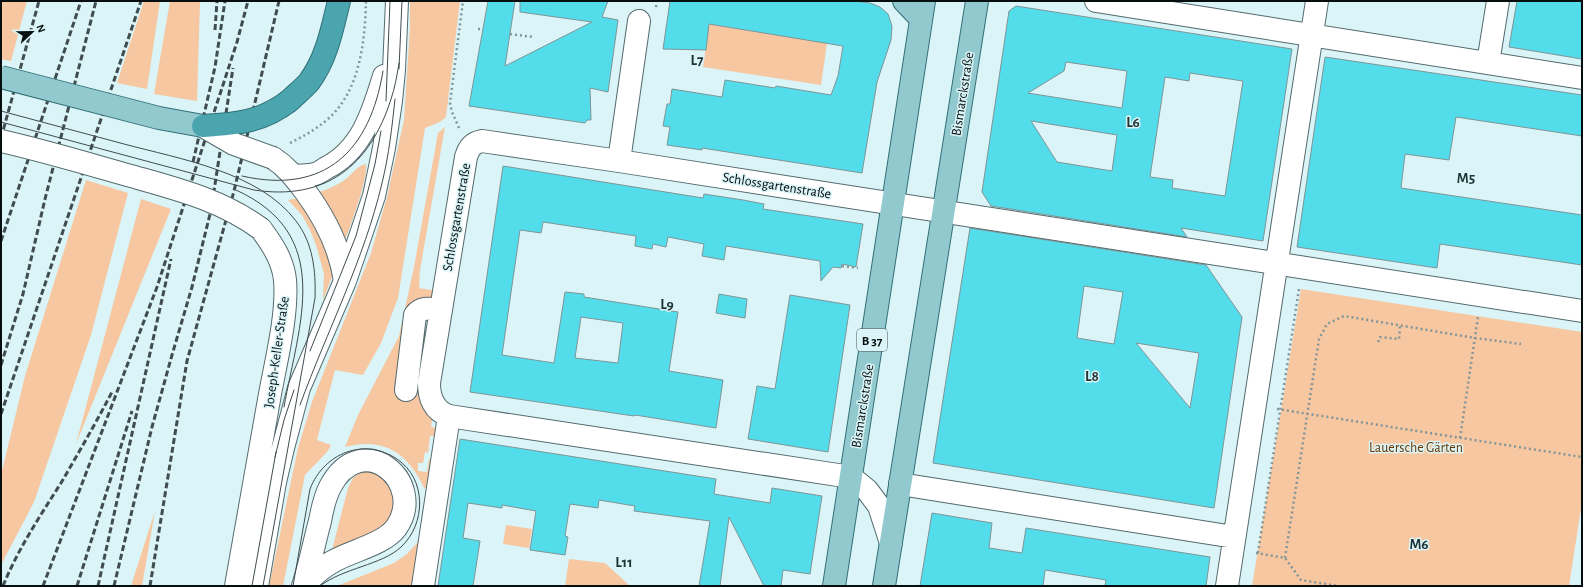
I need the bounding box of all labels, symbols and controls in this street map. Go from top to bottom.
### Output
north arrow [12,12,52,52]
text: N [34,23,47,34]
street label: Bismarckstraße [949,51,977,137]
district label: L7 [691,53,704,68]
district label: L6 [1126,115,1140,130]
street label: Schlossgartenstraße [441,162,473,272]
street label: Schlossgartenstraße [722,170,832,201]
district label: M5 [1457,171,1475,186]
street label: Joseph-Keller-Straße [262,295,292,409]
district label: L9 [660,297,674,312]
road number: B 37 [857,329,887,351]
street label: Bismarckstraße [849,363,877,449]
district label: L8 [1085,369,1099,384]
park label: Lauersche Gärten [1369,441,1463,455]
district label: M6 [1409,537,1429,552]
district label: L11 [615,555,633,570]

